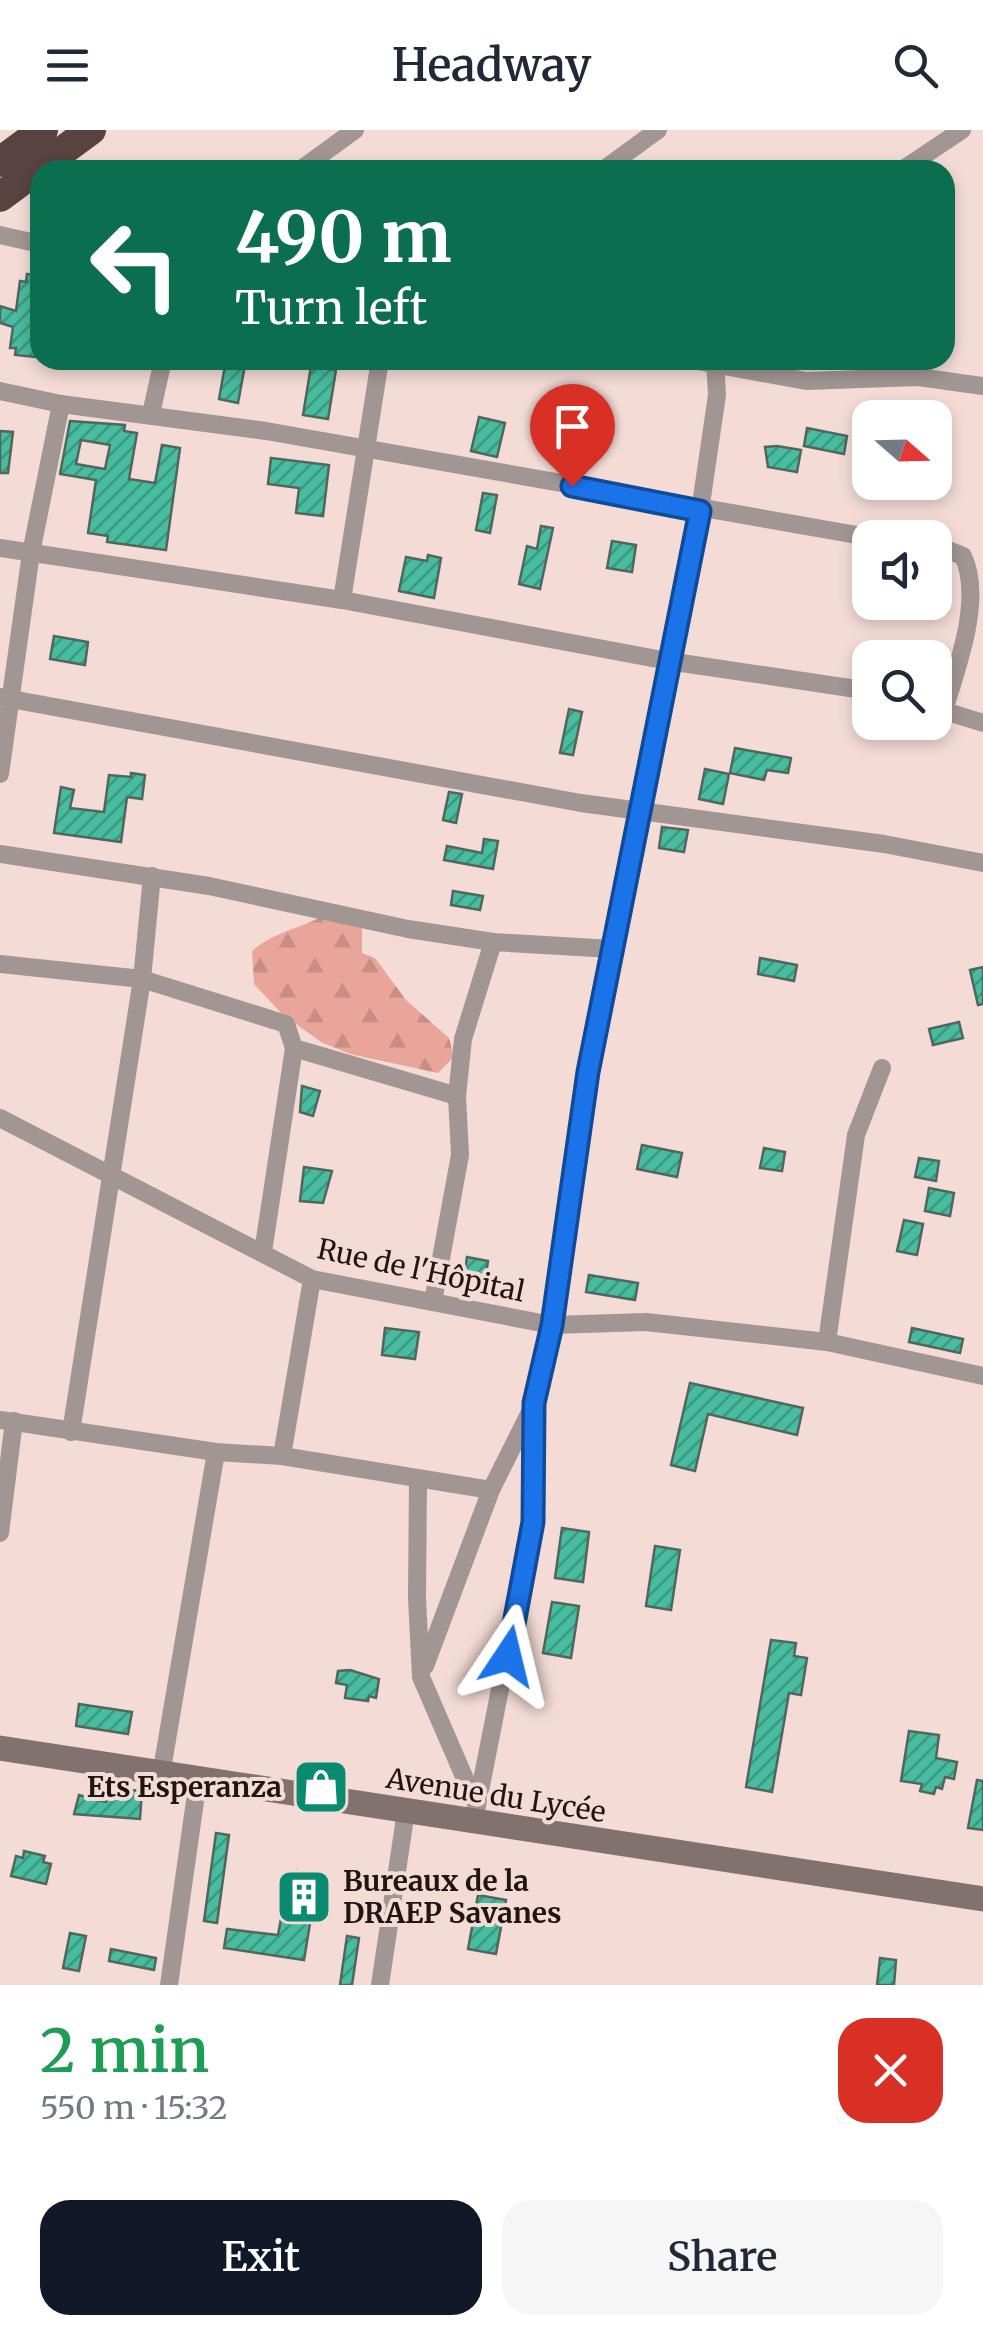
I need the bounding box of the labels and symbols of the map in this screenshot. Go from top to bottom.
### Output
pin [530,384,615,487]
north arrow [852,400,952,500]
street label: Rue de l'Hôpital [314,1230,528,1310]
position arrow [456,1604,560,1708]
shop icon: Ets Esperanza [291,1757,351,1817]
street label: Avenue du Lycée [383,1760,608,1830]
place label: Ets Esperanza [87,1769,282,1805]
place label: Bureaux de la DRAEP Savanes [343,1863,562,1931]
building icon: Bureaux de la DRAEP Savanes [274,1867,334,1927]

